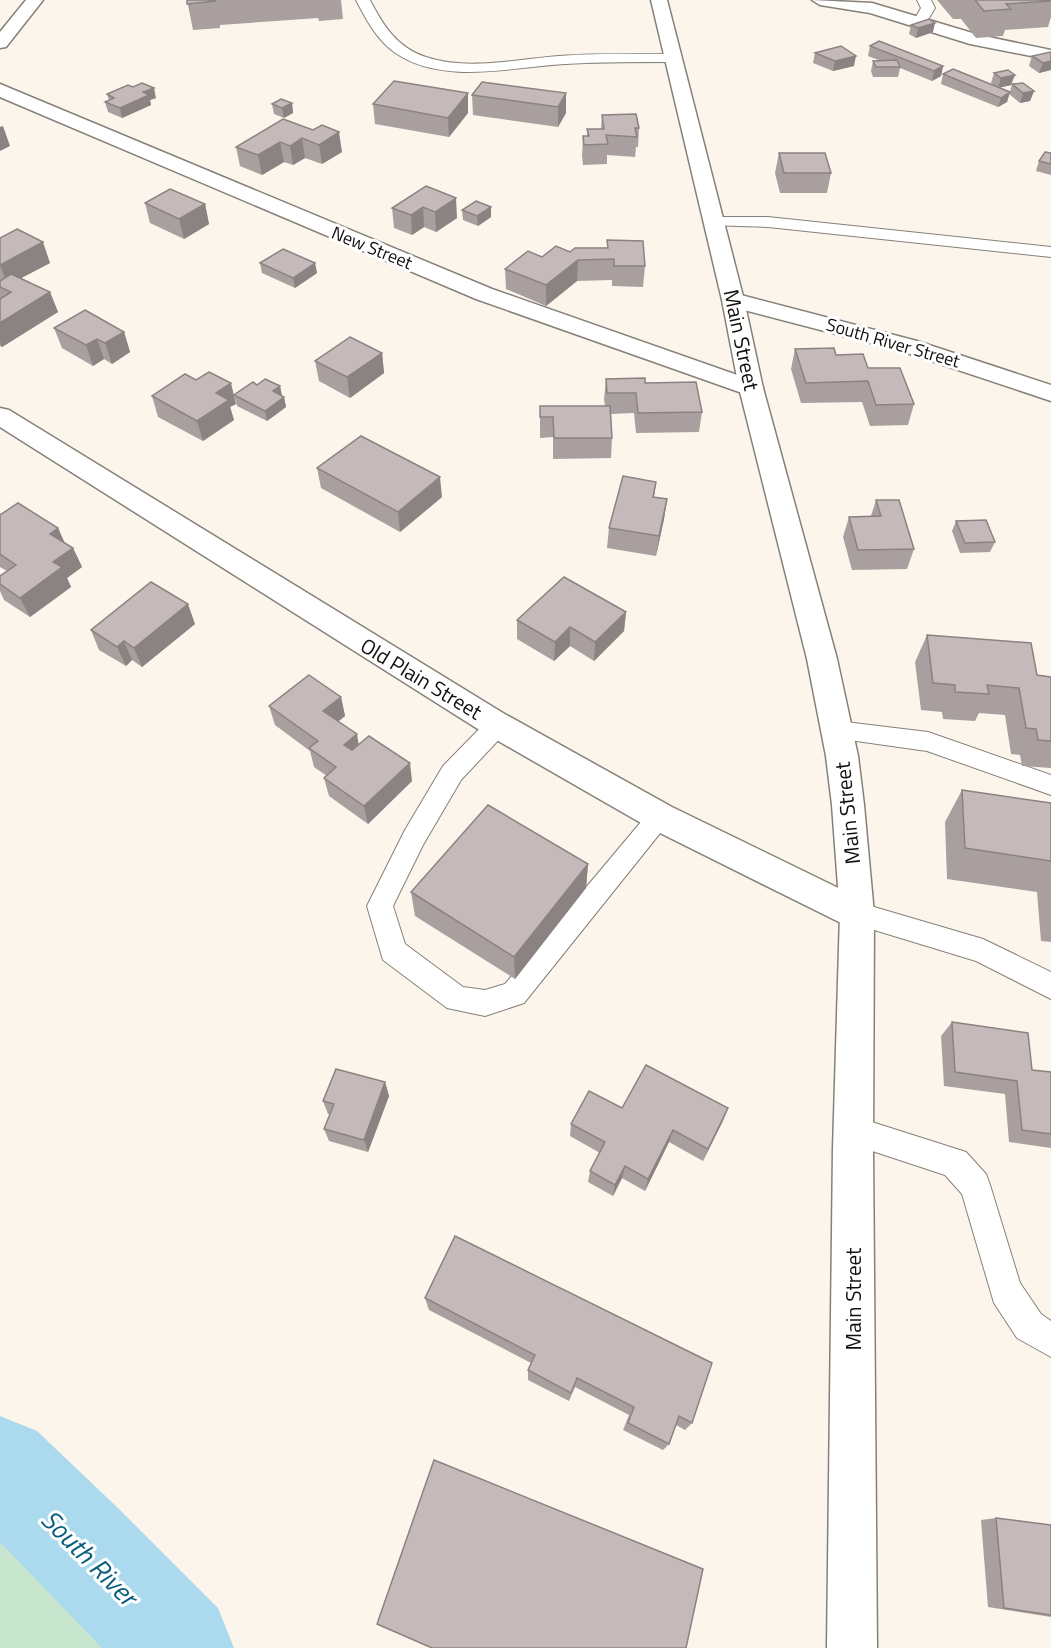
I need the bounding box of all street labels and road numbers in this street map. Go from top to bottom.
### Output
street label: New Street [328,219,417,276]
street label: Main Street [716,286,768,394]
street label: South River Street [823,311,964,375]
street label: Old Plain Street [355,629,489,727]
street label: Main Street [826,760,868,866]
street label: Main Street [837,1247,869,1350]

